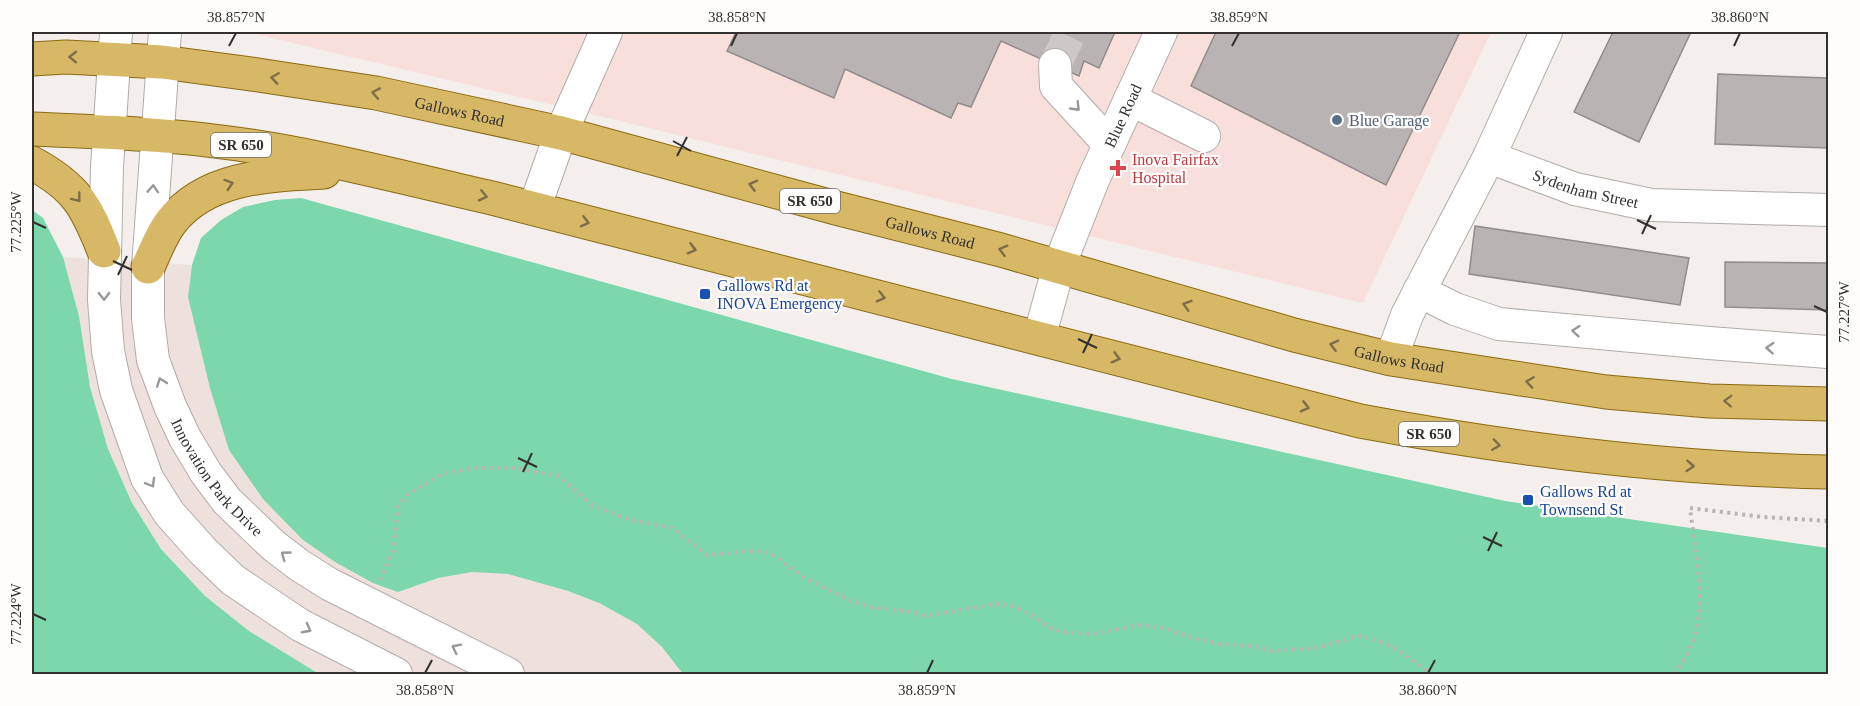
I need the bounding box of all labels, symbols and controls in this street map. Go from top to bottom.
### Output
text: 38.857°N [207,9,265,25]
text: 38.858°N [708,9,766,25]
text: 38.859°N [1210,9,1268,25]
text: 38.860°N [1711,9,1769,25]
one-way arrow [68,51,77,64]
one-way arrow [271,72,280,84]
street label: Blue Road [1101,81,1145,150]
one-way arrow [371,87,381,100]
street label: Gallows Road [413,94,506,130]
one-way arrow [1069,100,1080,111]
place label: Blue Garage [1349,112,1429,130]
marker: Blue Garage [1330,113,1344,127]
road number: SR 650 [211,133,271,157]
place label: Inova Fairfax Hospital [1132,151,1219,187]
marker: Inova Fairfax Hospital [1109,159,1127,177]
street label: Sydenham Street [1530,166,1641,211]
one-way arrow [223,179,234,192]
one-way arrow [748,180,759,192]
one-way arrow [146,185,159,194]
one-way arrow [478,189,488,202]
road number: SR 650 [780,189,840,213]
text: 77.225°W [8,190,24,253]
one-way arrow [70,191,81,202]
street label: Gallows Road [884,213,976,252]
one-way arrow [580,214,590,227]
one-way arrow [686,242,697,254]
one-way arrow [998,245,1008,257]
place label: Gallows Rd at INOVA Emergency [717,277,842,313]
text: 77.227°W [1836,280,1852,343]
marker: Gallows Rd at INOVA Emergency [698,287,712,301]
one-way arrow [876,289,886,302]
one-way arrow [98,292,110,301]
one-way arrow [1182,300,1193,312]
one-way arrow [1571,325,1580,338]
one-way arrow [1330,340,1340,353]
street label: Gallows Road [1352,342,1445,376]
one-way arrow [1766,342,1775,355]
one-way arrow [1110,351,1121,363]
one-way arrow [1526,376,1535,388]
one-way arrow [156,377,168,388]
one-way arrow [1724,395,1733,408]
one-way arrow [1300,399,1310,412]
street label: Innovation Park Drive [168,416,266,540]
road number: SR 650 [1399,422,1459,446]
one-way arrow [1492,438,1501,450]
one-way arrow [1685,460,1694,473]
one-way arrow [144,477,155,488]
place label: Gallows Rd at Townsend St [1540,483,1632,518]
marker: Gallows Rd at Townsend St [1521,493,1535,507]
one-way arrow [281,551,292,562]
text: 77.224°W [8,582,24,645]
one-way arrow [301,622,311,633]
one-way arrow [452,644,463,655]
text: 38.858°N [396,682,454,698]
text: 38.859°N [898,682,956,698]
text: 38.860°N [1399,682,1457,698]

